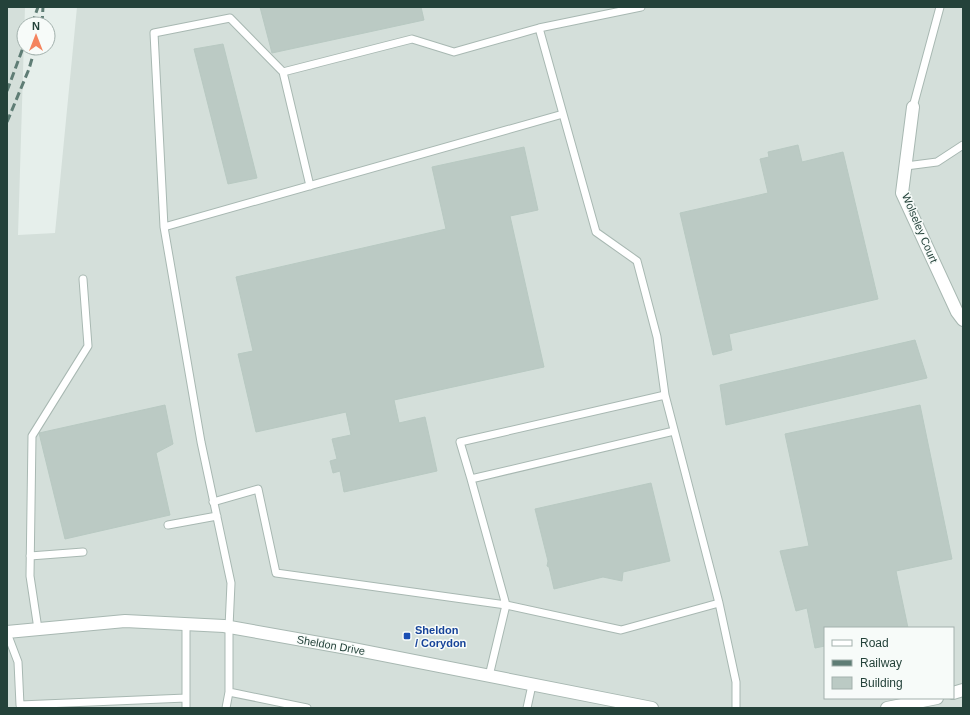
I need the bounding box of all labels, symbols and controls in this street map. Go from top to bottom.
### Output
north arrow [16,16,56,56]
text: N [32,20,40,32]
street label: Wolseley Court [900,191,940,265]
place label: Sheldon / Corydon [415,624,467,649]
legend [824,627,954,699]
marker: Sheldon / Corydon [402,631,412,641]
street label: Sheldon Drive [296,633,366,657]
text: Road [860,636,889,650]
text: Railway [860,656,902,670]
text: Building [860,676,903,690]

